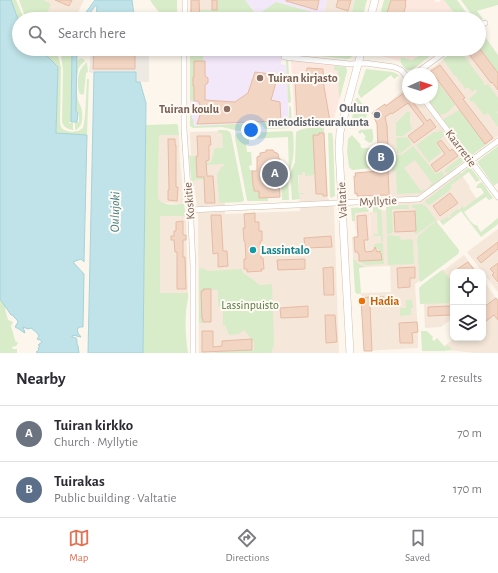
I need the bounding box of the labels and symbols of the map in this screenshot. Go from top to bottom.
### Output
north arrow [402,68,438,104]
place label: Tuiran kirjasto [268,72,338,85]
marker: Tuiran kirjasto [255,73,265,83]
place label: Oulun metodistiseurakunta [268,102,369,128]
place label: Tuiran koulu [159,103,220,115]
marker: Tuiran koulu [222,104,232,114]
marker: Oulun metodistiseurakunta [372,110,382,120]
your location [241,120,261,140]
street label: Kaarretie [443,127,479,169]
pin: B [368,143,394,173]
pin: A [262,159,288,189]
street label: Koskitie [181,182,197,220]
street label: Valtatie [335,182,349,218]
water label: Oulujoki [109,191,122,232]
street label: Myllytie [359,194,397,209]
place label: Lassintalo [261,244,310,256]
marker: Lassintalo [248,245,258,255]
place label: Hadia [370,295,399,307]
marker: Hadia [357,296,367,306]
park label: Lassinpuisto [221,299,279,311]

